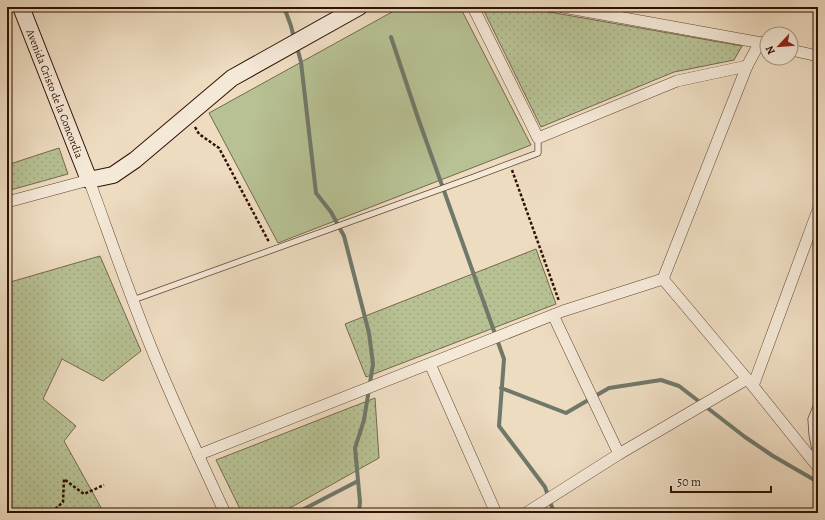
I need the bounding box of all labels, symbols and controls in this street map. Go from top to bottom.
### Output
street label: Avenida Cristo de la Concordia [22,26,87,161]
north arrow [759,26,799,66]
text: N [762,43,779,57]
scale bar [671,468,771,494]
text: 50 m [677,474,701,490]

